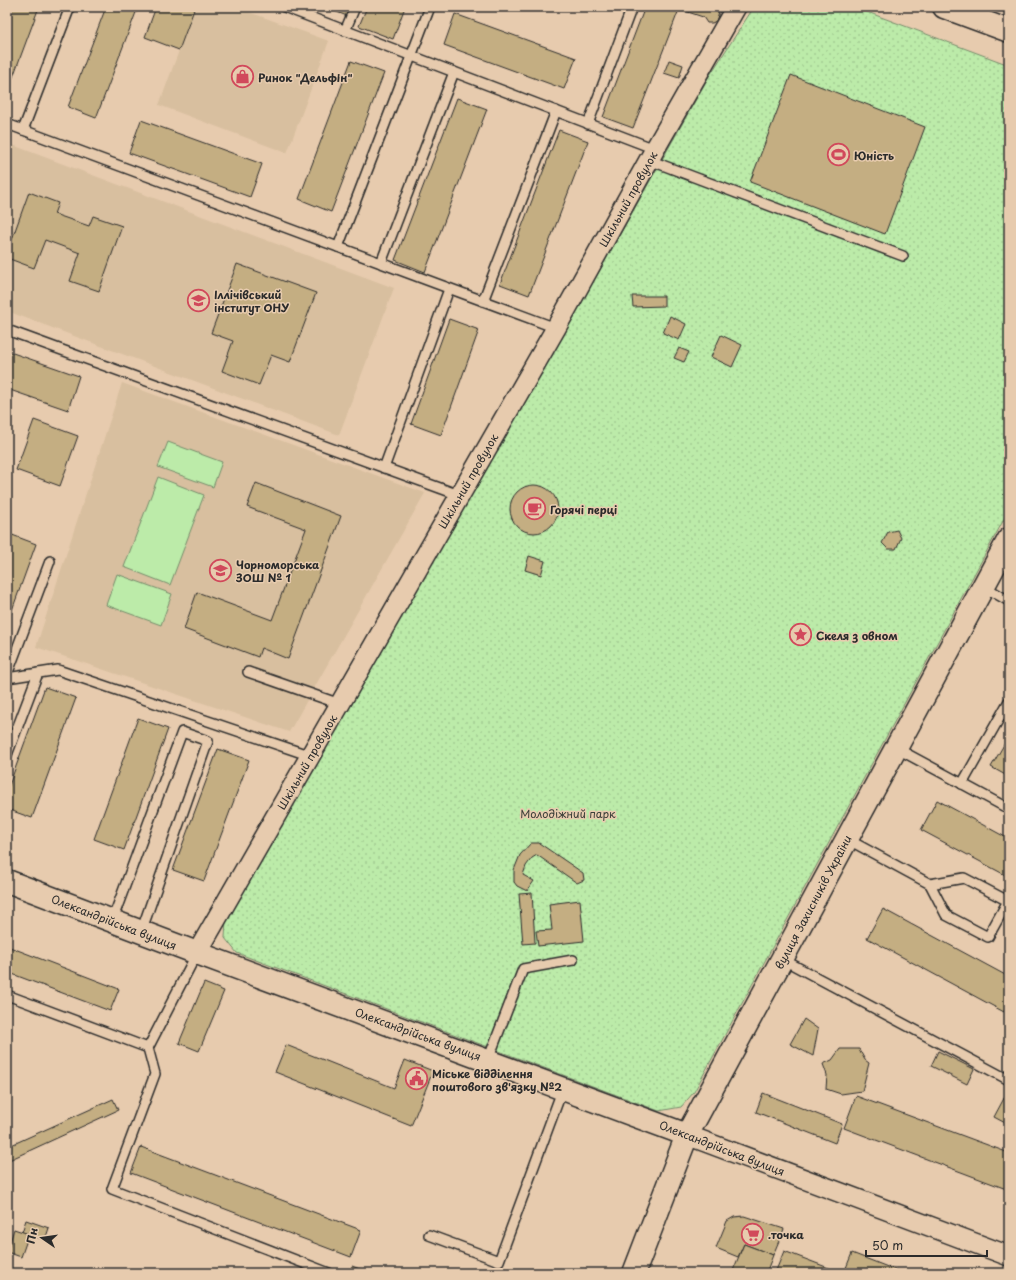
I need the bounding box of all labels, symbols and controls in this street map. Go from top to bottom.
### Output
shop icon: Ринок "Дельфін" [229,64,255,90]
place label: Ринок "Дельфін" [258,69,352,86]
sports icon: Юність [825,142,851,168]
place label: Юність [854,147,894,164]
street label: Шкільний провулок [595,148,662,250]
place label: Іллічівський інститут ОНУ [214,286,290,316]
school or university icon: Іллічівський інститут ОНУ [185,287,211,313]
street label: Шкільний провулок [434,430,502,532]
cafe icon: Горячі перці [521,496,547,522]
place label: Горячі перці [550,501,617,518]
place label: Чорноморська ЗОШ № 1 [235,556,320,586]
school or university icon: Чорноморська ЗОШ № 1 [208,557,234,583]
place icon: Скеля з овном [787,622,813,648]
place label: Скеля з овном [816,627,898,644]
street label: Шкільний провулок [273,711,341,813]
park label: Молодіжний парк [520,805,616,822]
street label: вулиця Захисників України [770,832,856,972]
street label: Олександрійська вулиця [49,890,179,954]
street label: Олександрійська вулиця [353,1003,483,1065]
place label: Міське відділення поштового зв'язку №2 [432,1065,562,1095]
public building icon: Міське відділення поштового зв'язку №2 [403,1066,429,1092]
street label: Олександрійська вулиця [657,1116,787,1180]
north arrow [22,1218,62,1258]
supermarket icon: .точка [739,1221,765,1247]
text: Пн [22,1226,42,1245]
place label: .точка [768,1226,804,1243]
scale bar [866,1232,987,1258]
text: 50 m [872,1236,903,1254]

